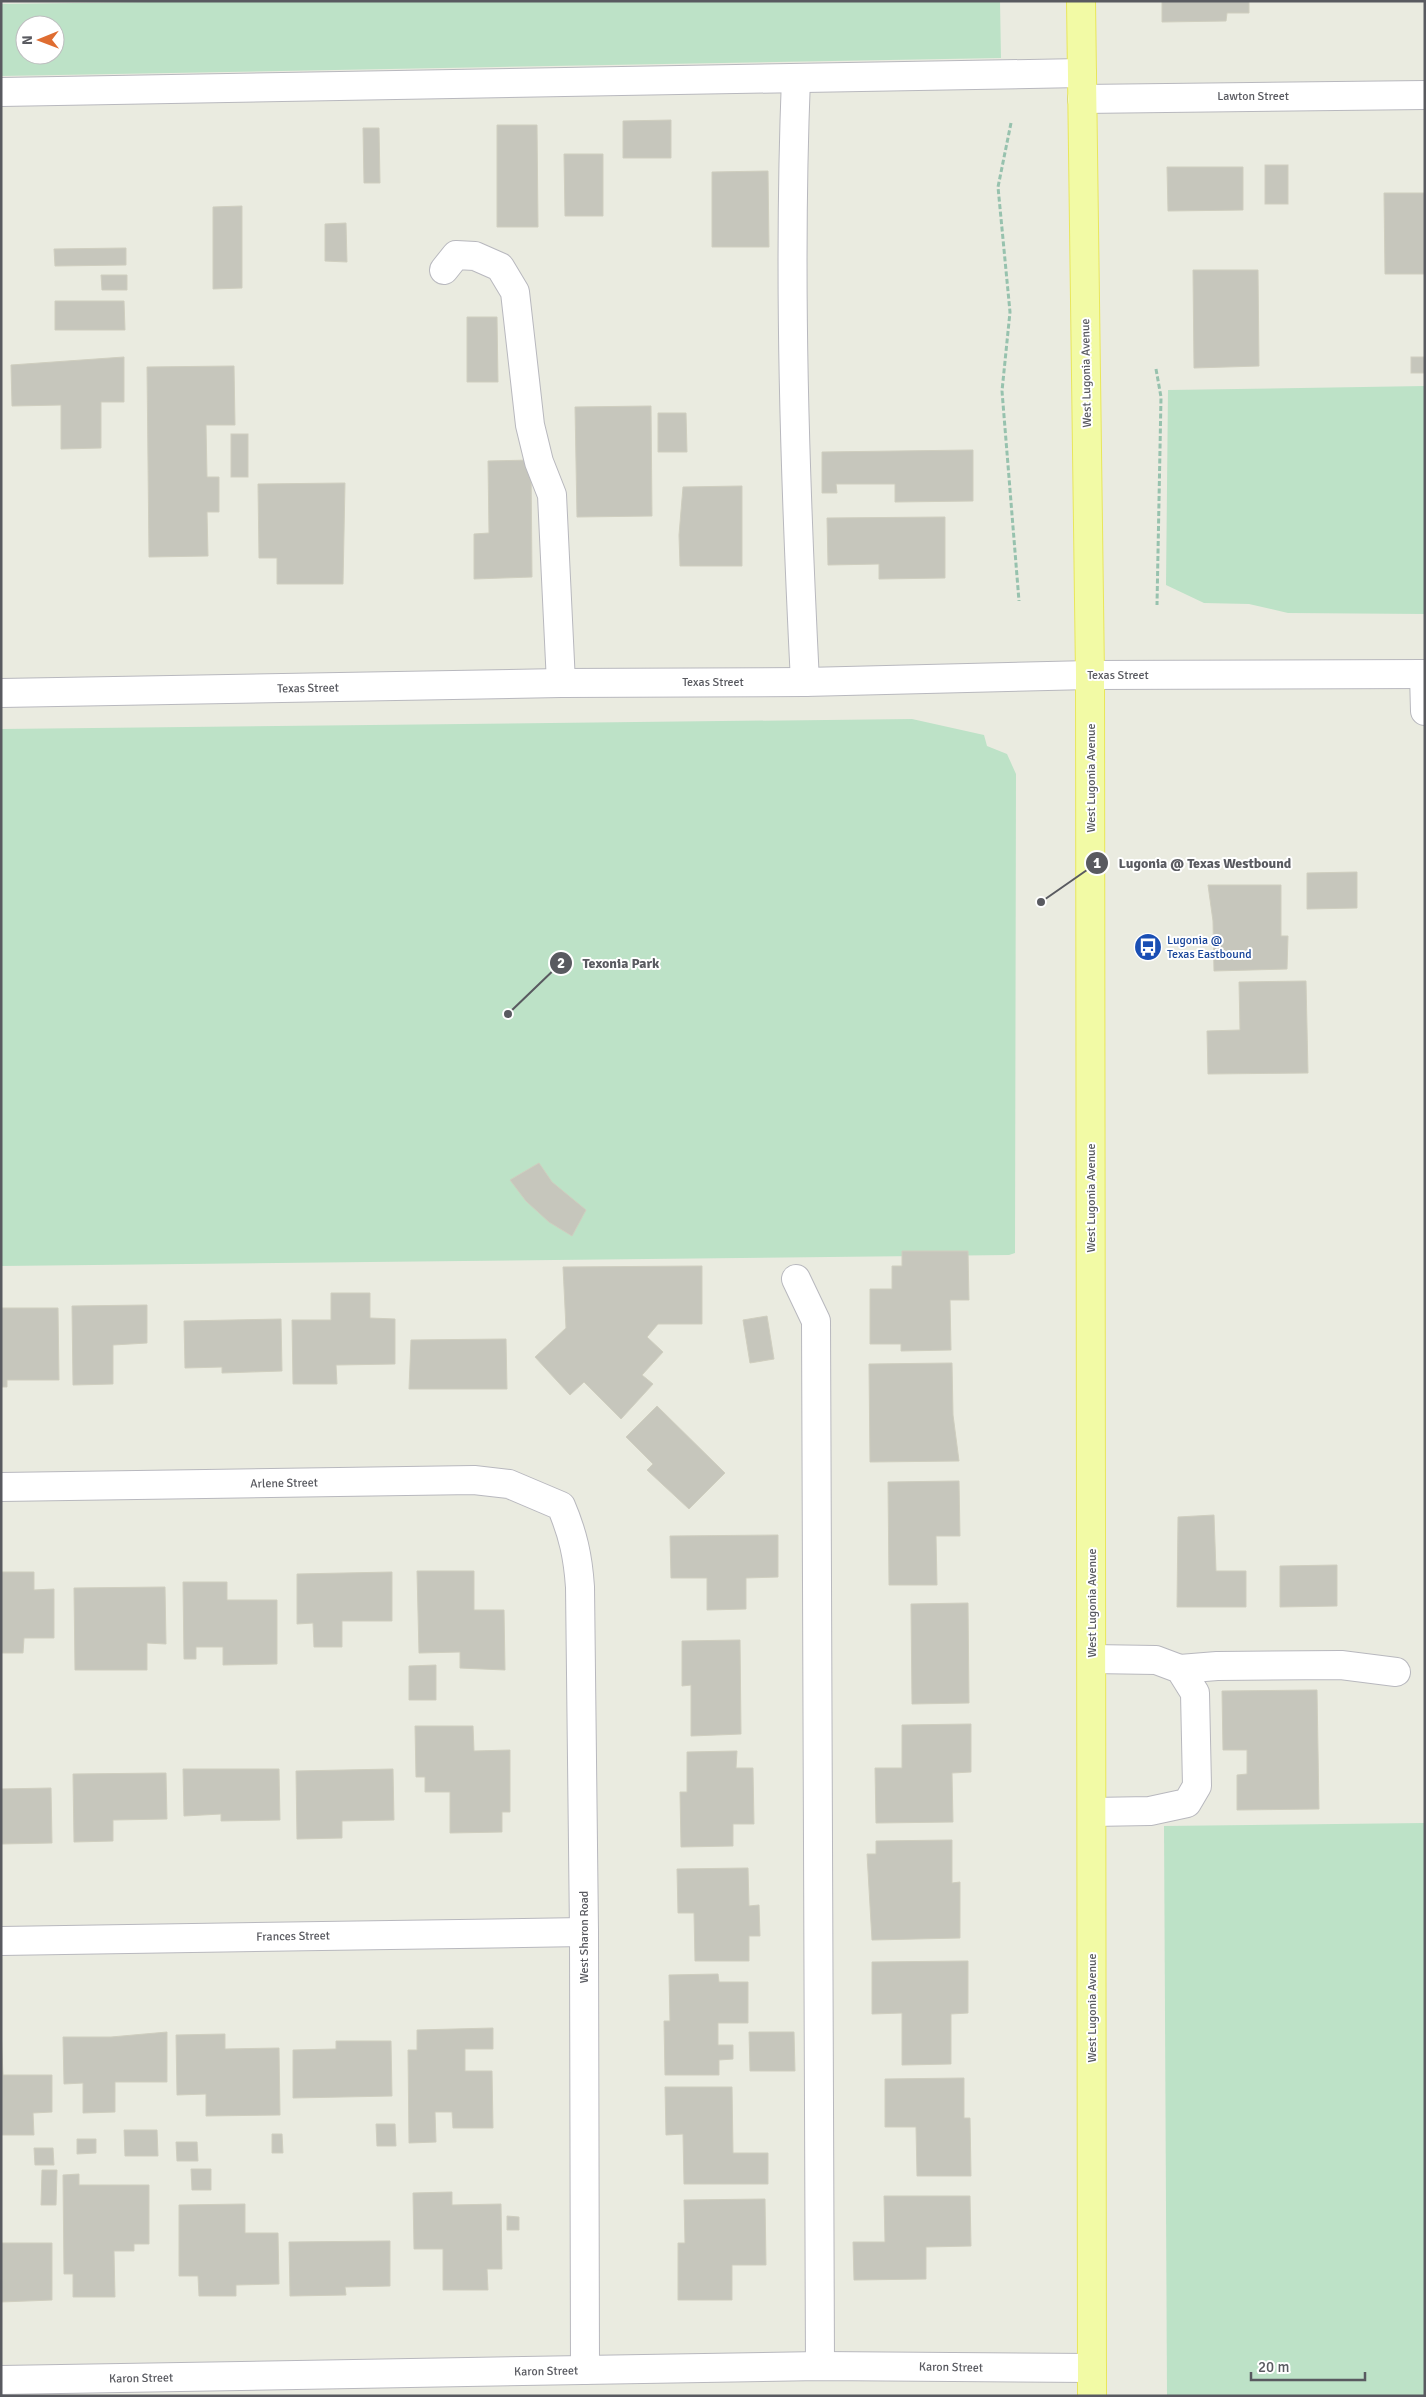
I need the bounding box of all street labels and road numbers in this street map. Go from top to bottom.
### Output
street label: Lawton Street [1217,89,1289,104]
street label: West Lugonia Avenue [1078,318,1095,428]
street label: Texas Street [1087,668,1149,683]
street label: Texas Street [682,675,744,690]
street label: Texas Street [277,680,339,697]
street label: West Lugonia Avenue [1084,724,1099,833]
street label: West Lugonia Avenue [1084,1144,1099,1253]
street label: Arlene Street [250,1475,318,1492]
street label: West Lugonia Avenue [1085,1549,1100,1658]
street label: West Sharon Road [577,1891,592,1983]
street label: Frances Street [256,1928,330,1945]
street label: West Lugonia Avenue [1085,1954,1100,2063]
street label: Karon Street [919,2359,983,2376]
street label: Karon Street [514,2363,578,2380]
street label: Karon Street [109,2370,173,2387]

